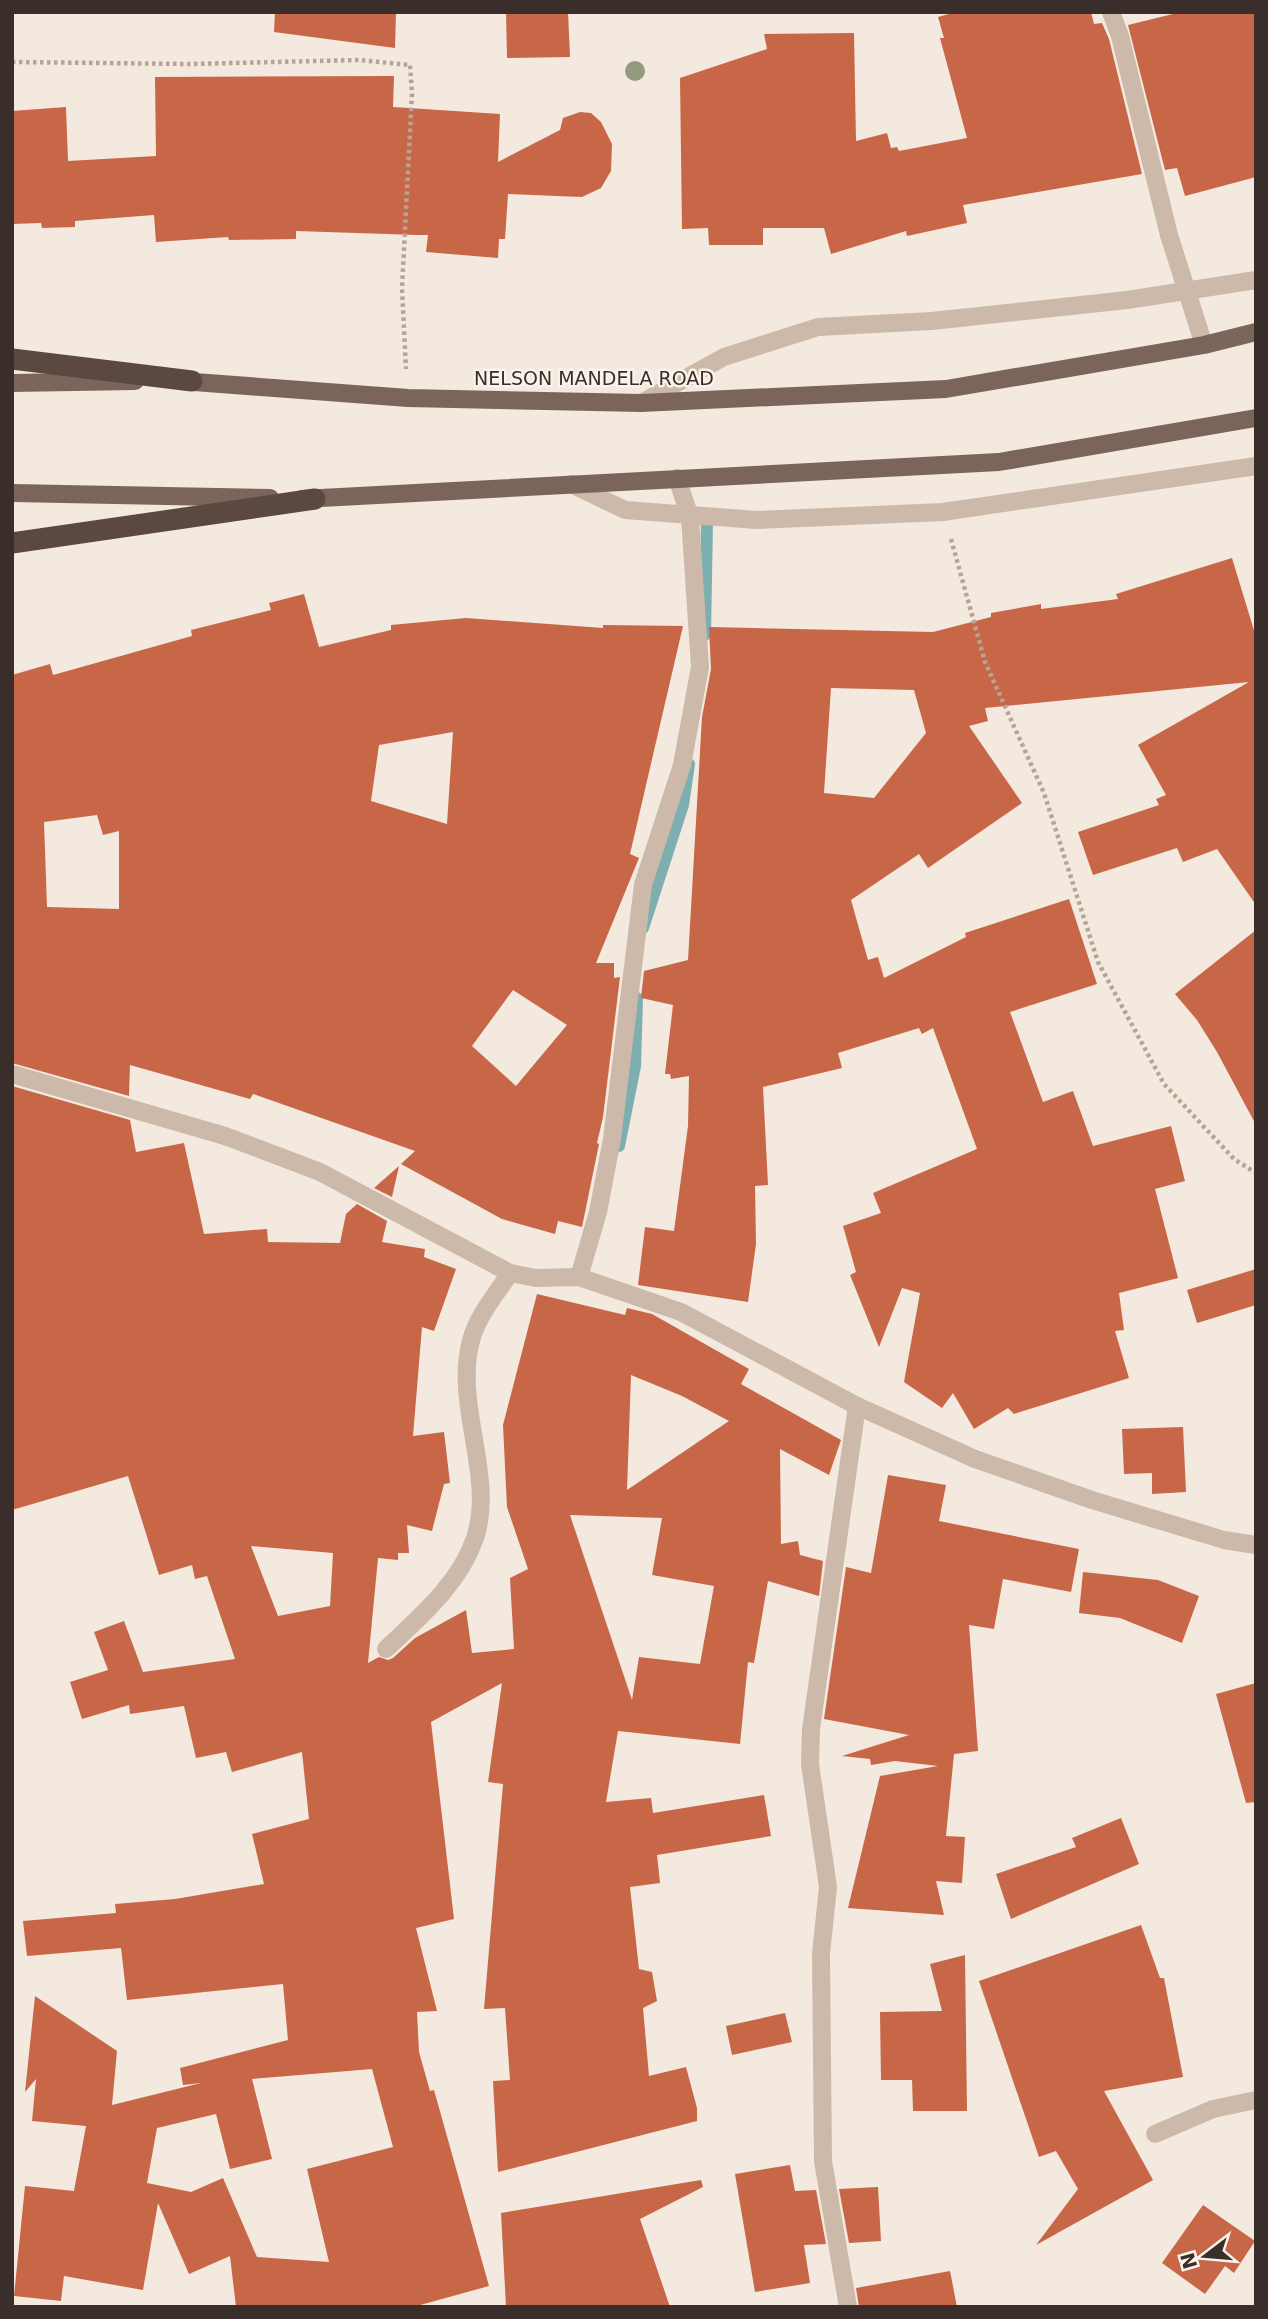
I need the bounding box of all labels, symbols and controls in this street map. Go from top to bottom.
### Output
street label: NELSON MANDELA ROAD [474,367,714,389]
north arrow [1170,2221,1240,2291]
text: N [1176,2250,1201,2271]

